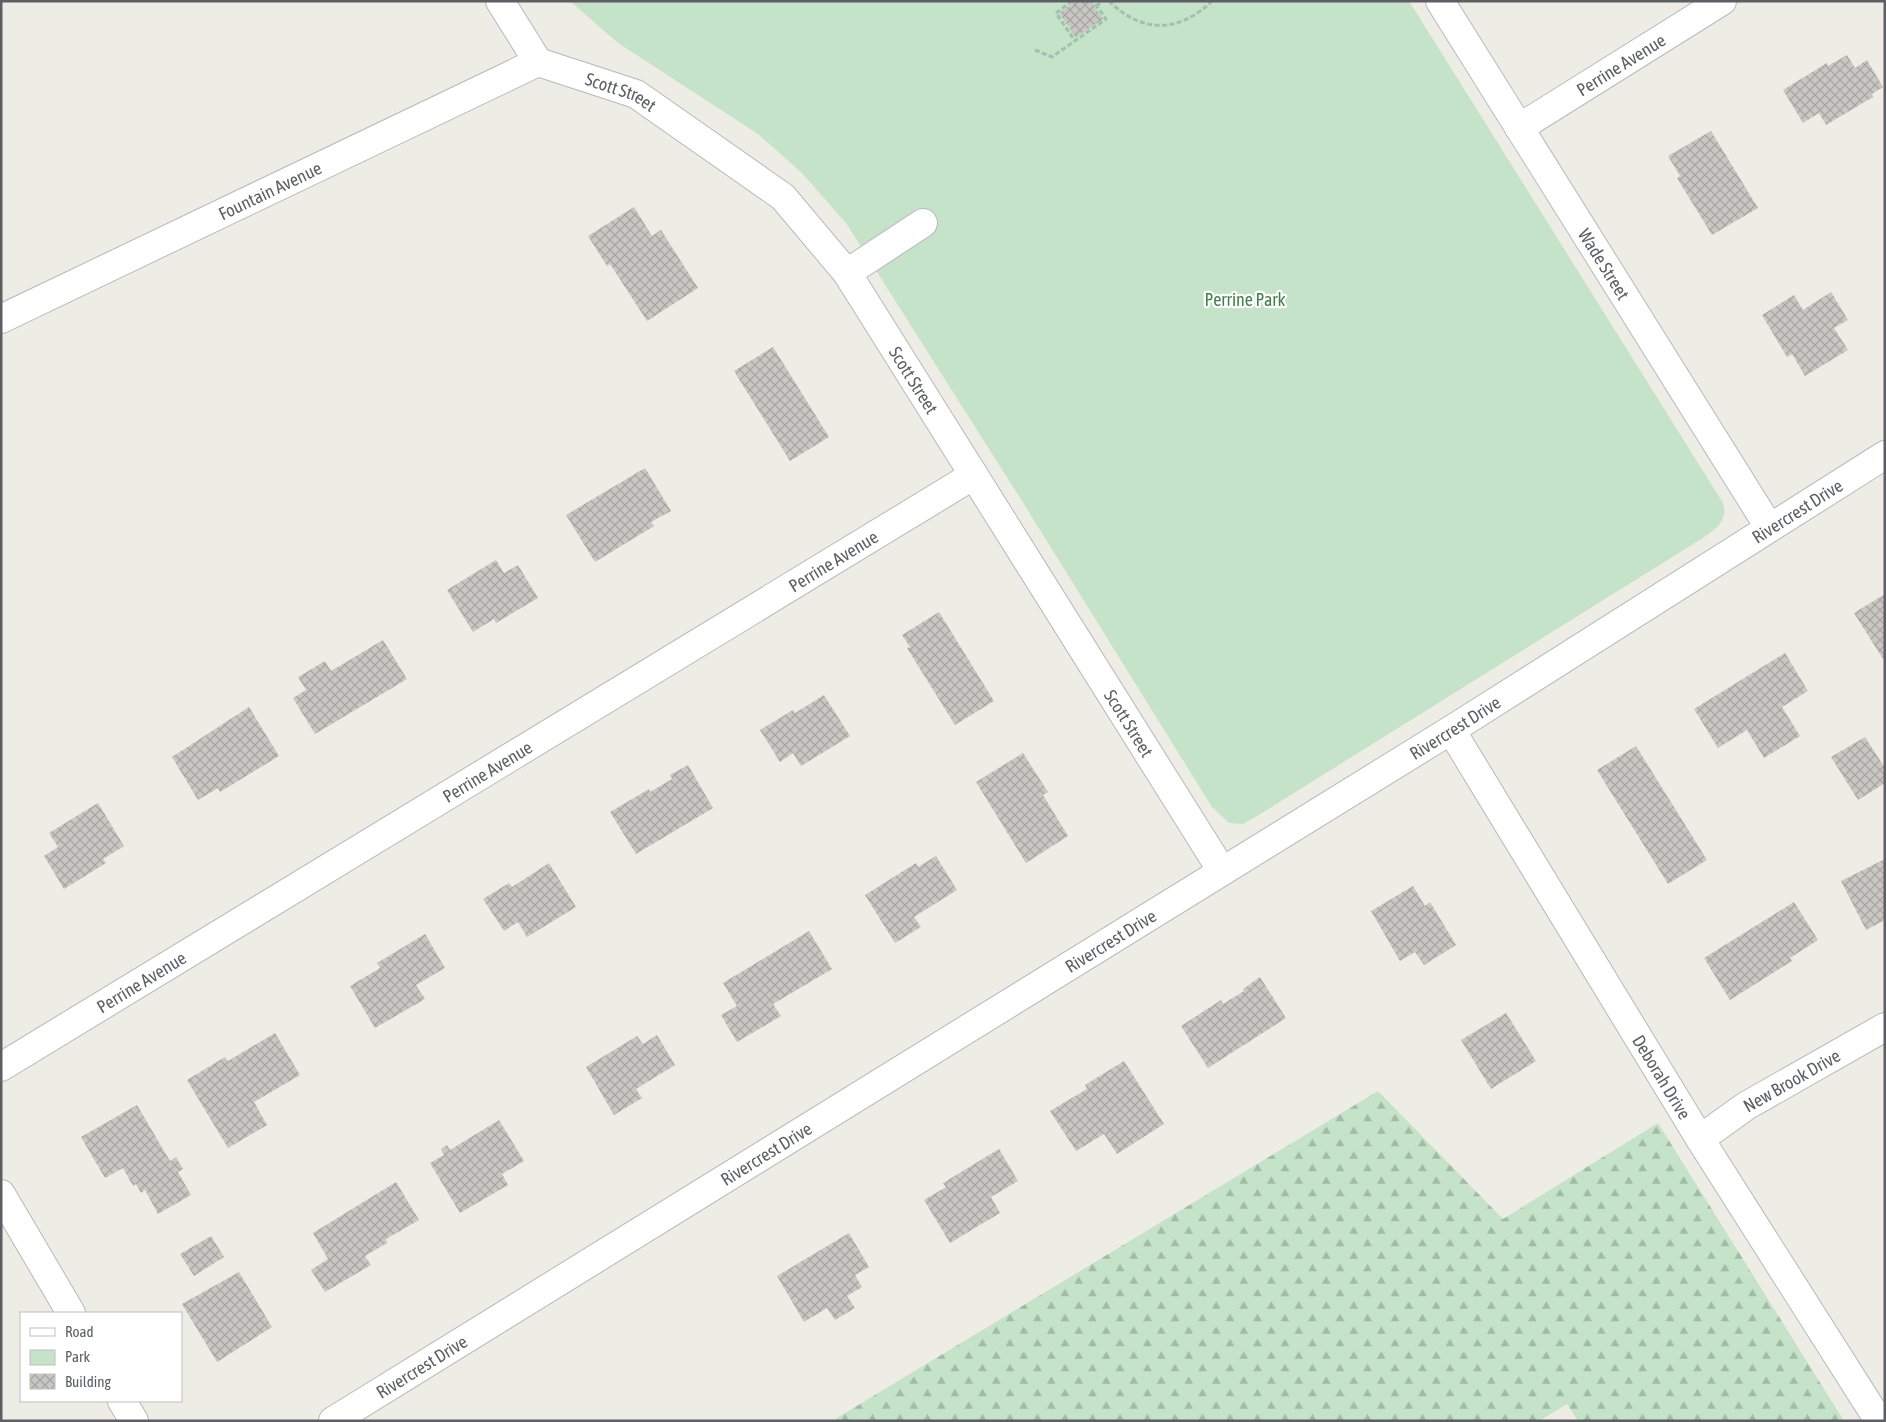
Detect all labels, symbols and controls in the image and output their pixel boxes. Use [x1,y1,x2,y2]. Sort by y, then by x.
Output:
street label: Perrine Avenue [1572,29,1669,100]
street label: Scott Street [583,68,661,116]
street label: Fountain Avenue [215,157,325,224]
street label: Wade Street [1574,225,1634,303]
park label: Perrine Park [1205,289,1286,310]
street label: Scott Street [885,343,943,417]
street label: Rivercrest Drive [1748,474,1846,547]
street label: Perrine Avenue [785,526,882,596]
street label: Scott Street [1100,686,1158,760]
street label: Rivercrest Drive [1406,691,1504,764]
street label: Perrine Avenue [439,736,536,806]
street label: Rivercrest Drive [1061,904,1160,976]
street label: Perrine Avenue [93,947,190,1017]
street label: Deborah Drive [1629,1031,1696,1123]
street label: New Brook Drive [1739,1044,1844,1116]
street label: Rivercrest Drive [717,1117,815,1189]
legend [20,1312,182,1402]
text: Road [65,1323,94,1340]
street label: Rivercrest Drive [372,1330,471,1402]
text: Park [65,1348,90,1365]
text: Building [65,1373,111,1390]

